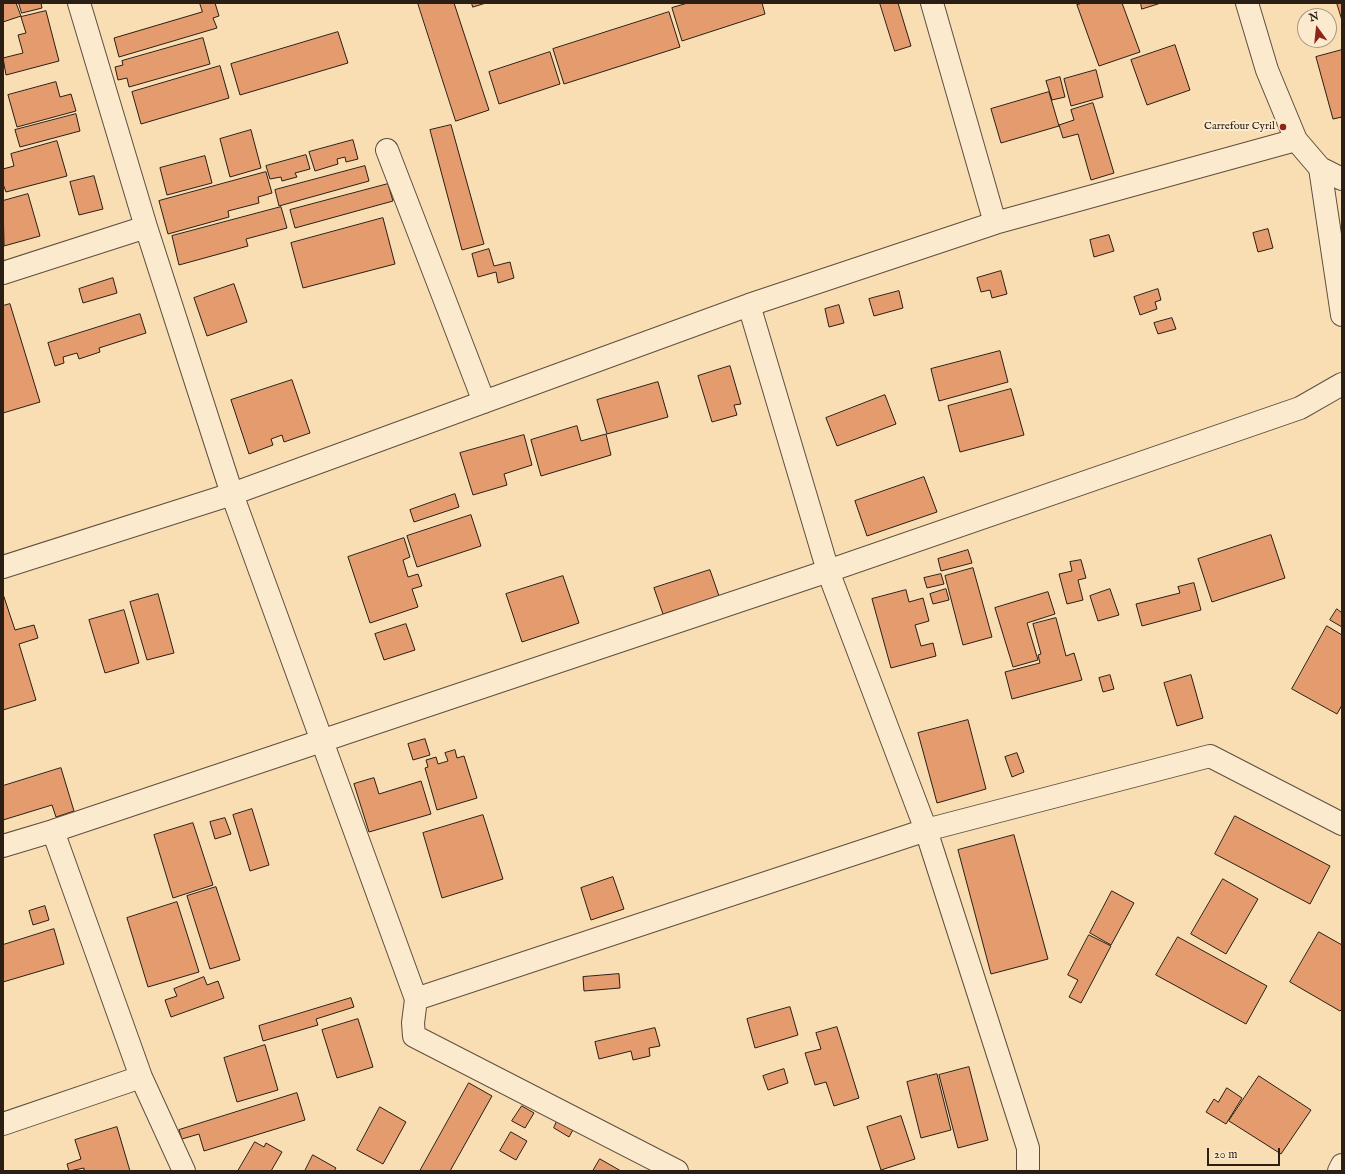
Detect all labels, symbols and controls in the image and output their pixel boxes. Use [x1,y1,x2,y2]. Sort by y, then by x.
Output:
north arrow [1297,8,1337,48]
text: N [1308,9,1321,25]
place label: Carrefour Cyril [1204,120,1275,134]
marker: Carrefour Cyril [1278,122,1288,132]
scale bar [1209,1140,1282,1166]
text: 20 m [1214,1147,1237,1162]

